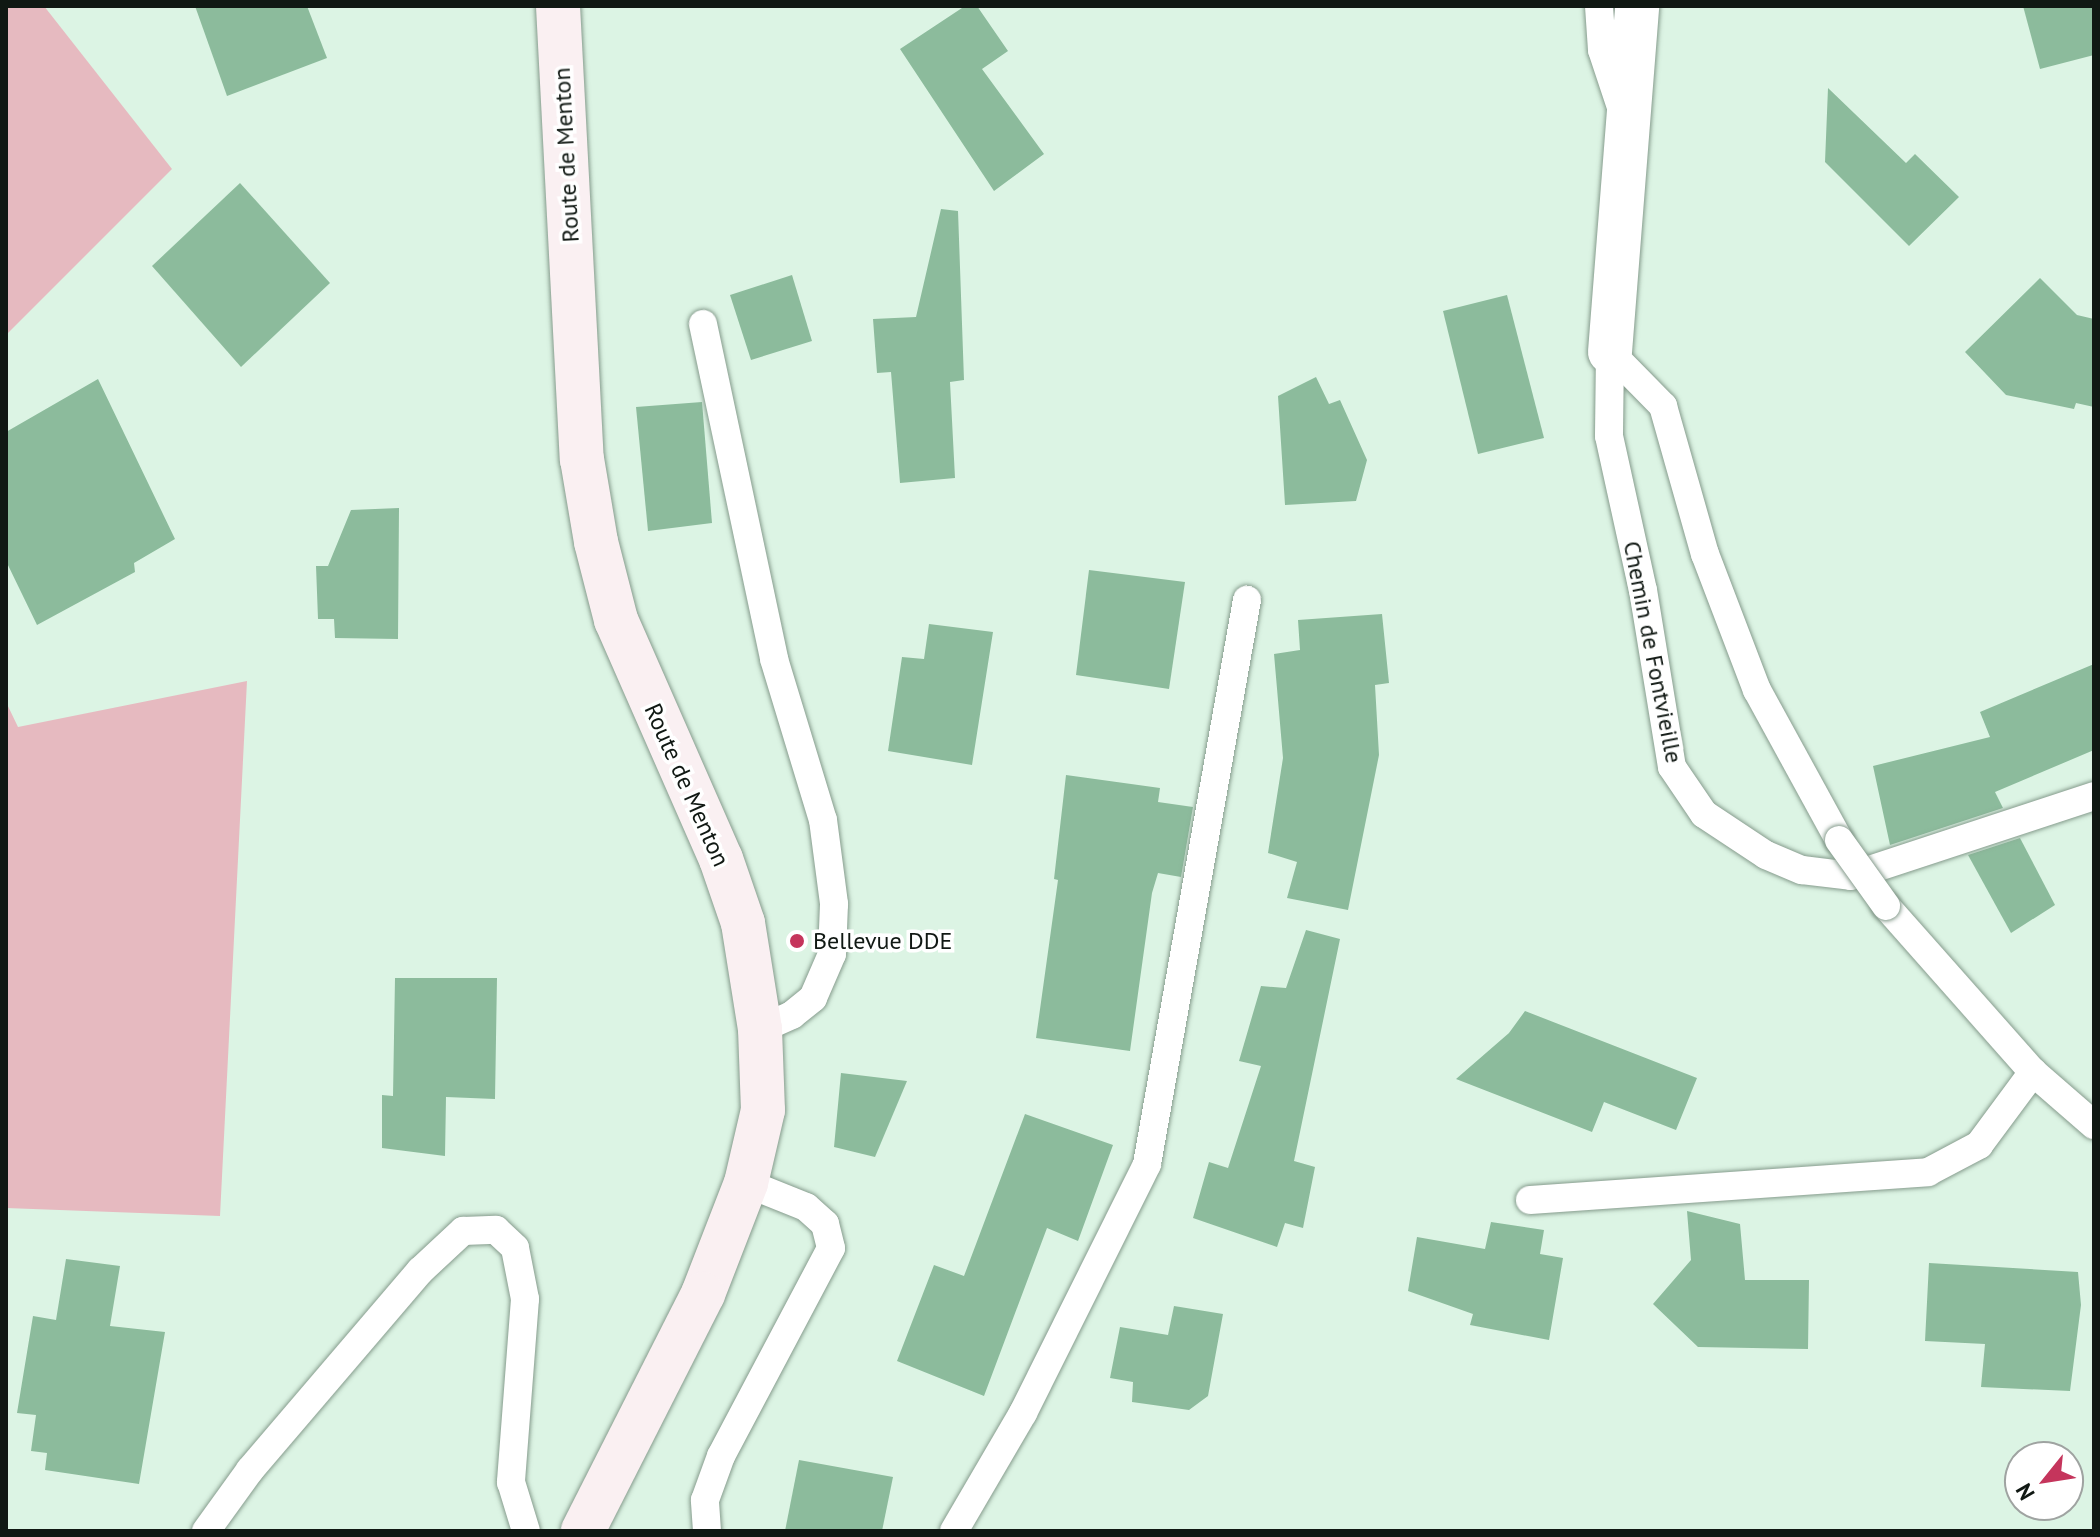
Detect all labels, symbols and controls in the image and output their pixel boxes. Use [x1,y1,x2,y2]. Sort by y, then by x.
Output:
street label: Route de Menton [547,67,585,243]
street label: Chemin de Fontvieille [1617,539,1689,765]
street label: Route de Menton [638,699,736,871]
place label: Bellevue DDE [813,927,952,955]
marker: Bellevue DDE [788,932,806,950]
north arrow [2004,1441,2084,1521]
text: N [2009,1479,2041,1505]

